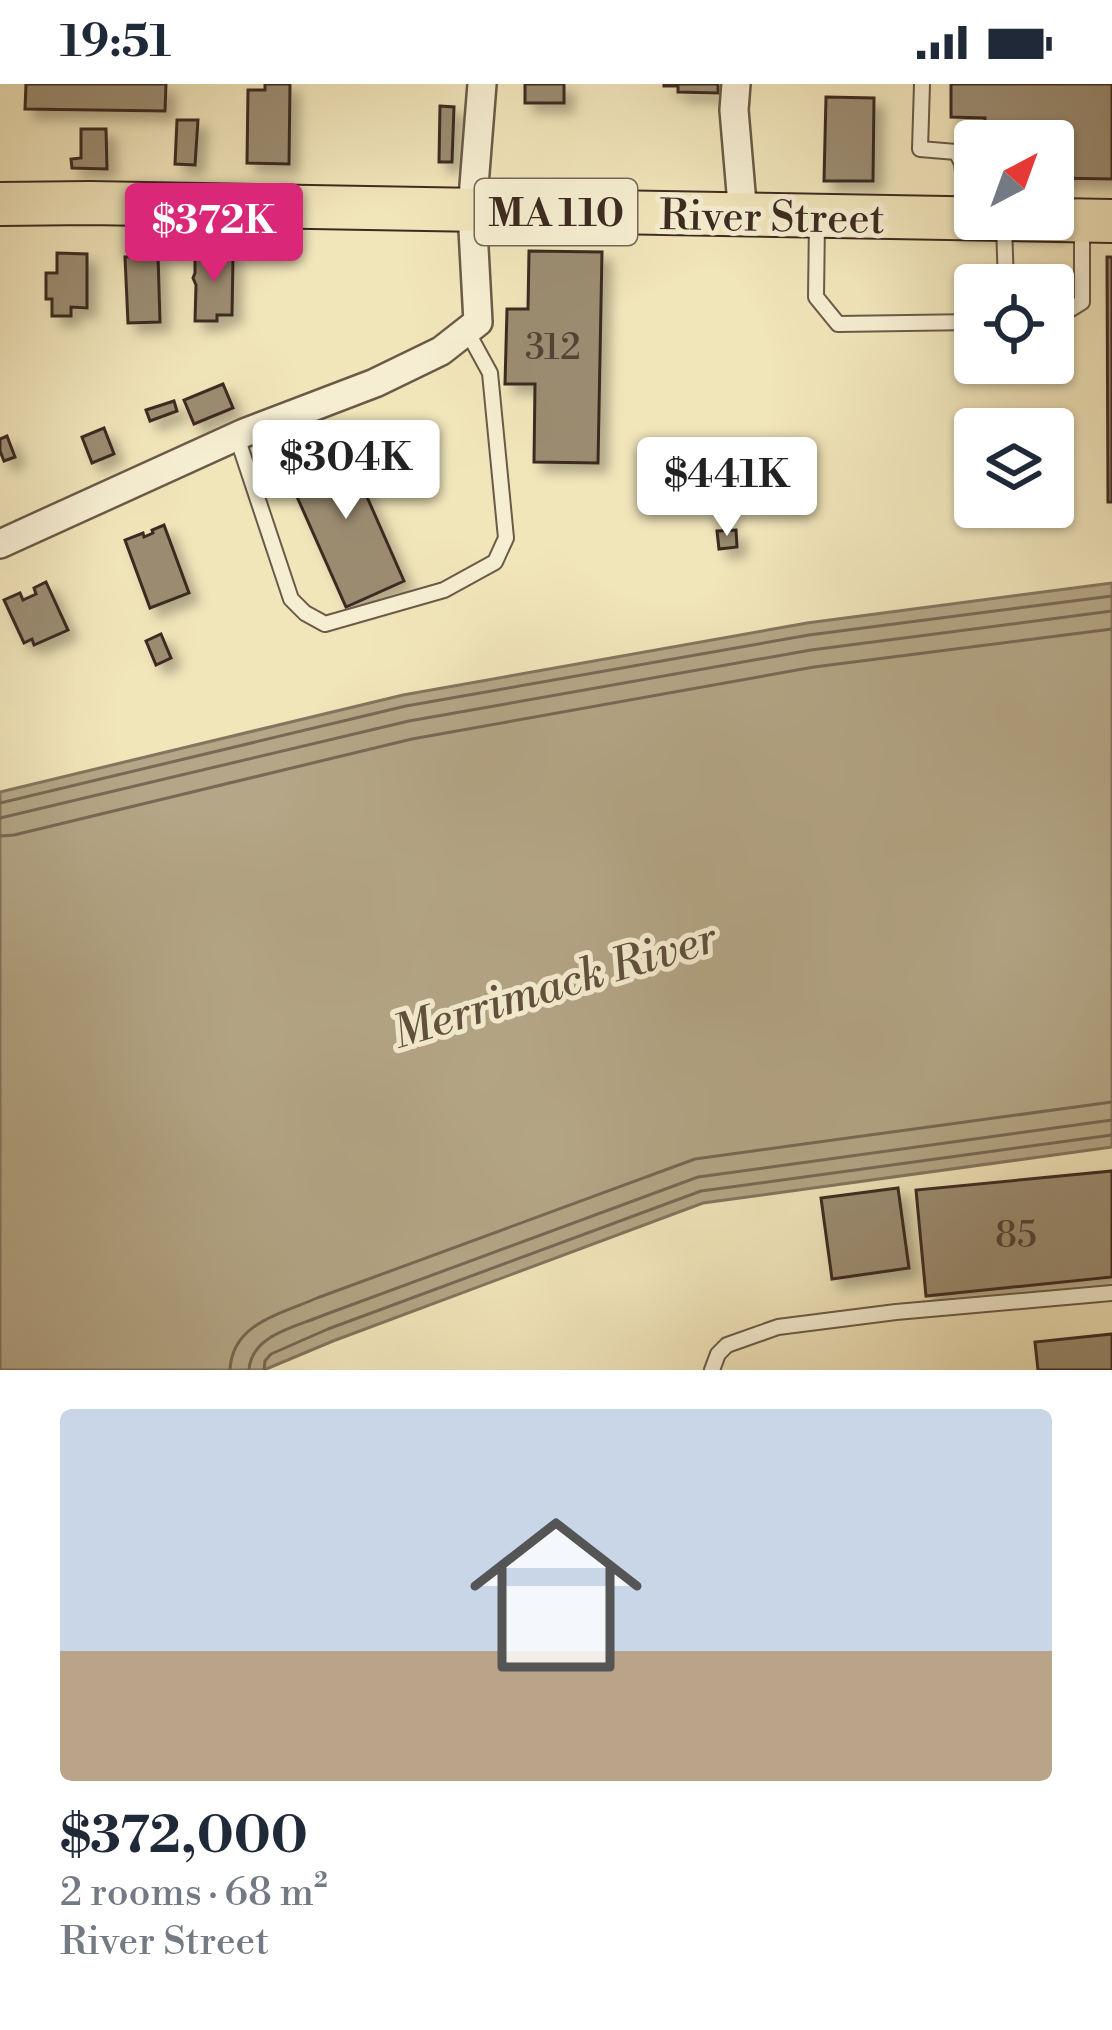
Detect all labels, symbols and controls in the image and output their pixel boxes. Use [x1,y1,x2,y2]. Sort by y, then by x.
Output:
text: 19:51 [60,14,171,71]
north arrow [954,120,1074,240]
map controls [954,120,1074,528]
road number: MA 110 [475,179,637,245]
pin: $372K [130,183,298,285]
street label: River Street [659,190,885,247]
text: $372K [152,197,276,246]
button: locate [954,264,1074,384]
house number: 312 [525,326,581,371]
button: layers [954,408,1074,528]
pin: $304K [262,420,430,522]
text: $304K [280,434,412,483]
pin: $441K [643,437,811,539]
text: $441K [664,451,790,500]
water label: Merrimack River [385,910,725,1063]
house number: 85 [995,1214,1037,1259]
icon: home [448,1487,664,1703]
text: $372,000 [60,1805,308,1869]
text: 2 rooms · 68 m² [60,1869,328,1918]
text: River Street [60,1918,269,1967]

